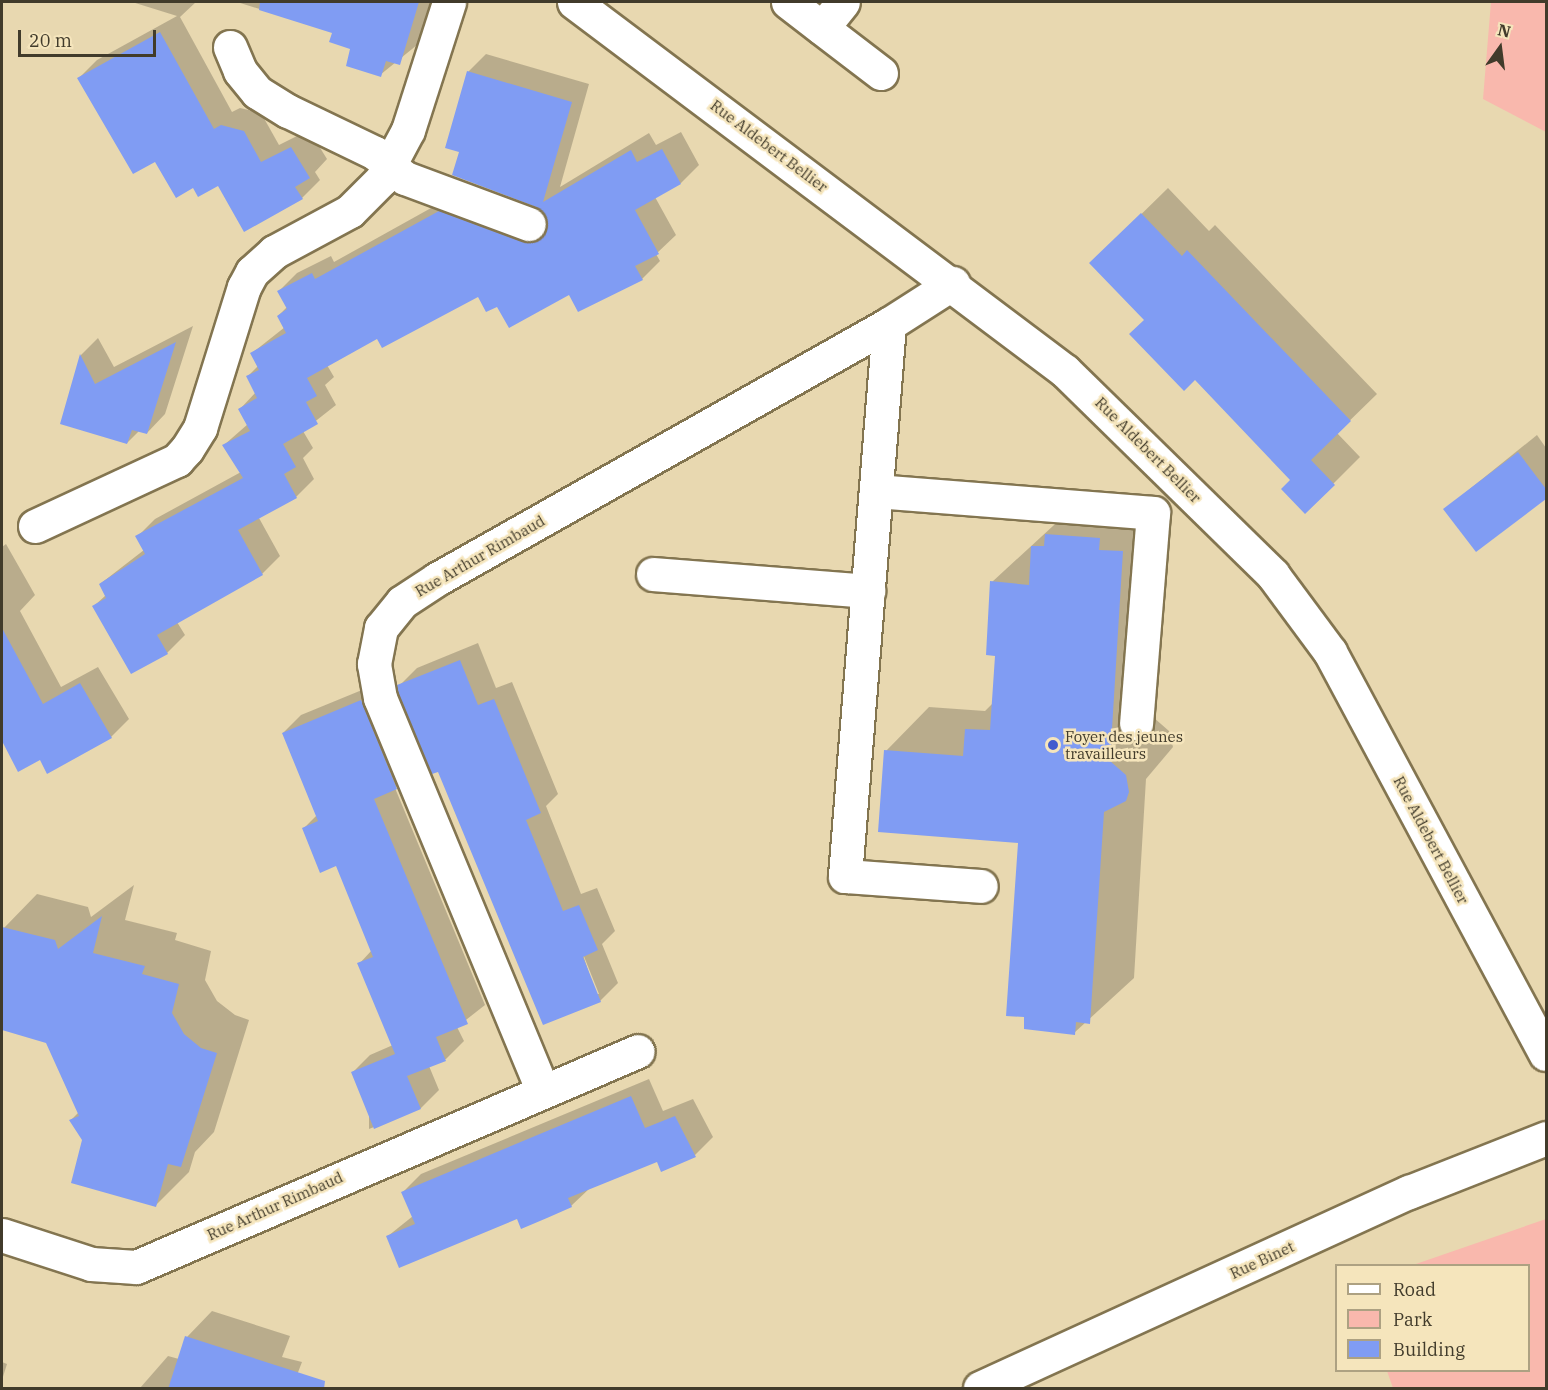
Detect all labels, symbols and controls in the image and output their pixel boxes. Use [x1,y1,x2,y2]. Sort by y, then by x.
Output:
scale bar [21,18,159,56]
north arrow [1470,18,1530,78]
text: N [1496,19,1513,42]
text: 20 m [29,29,72,52]
street label: Rue Aldebert Bellier [707,96,831,196]
street label: Rue Aldebert Bellier [1091,393,1205,507]
street label: Rue Arthur Rimbaud [412,512,548,600]
place label: Foyer des jeunes travailleurs [1065,727,1183,762]
marker: Foyer des jeunes travailleurs [1046,738,1060,752]
street label: Rue Aldebert Bellier [1390,773,1472,907]
street label: Rue Arthur Rimbaud [204,1168,346,1244]
street label: Rue Binet [1227,1237,1297,1283]
legend [1335,1264,1530,1372]
text: Road [1393,1278,1436,1301]
text: Park [1393,1308,1432,1331]
text: Building [1393,1338,1465,1361]

